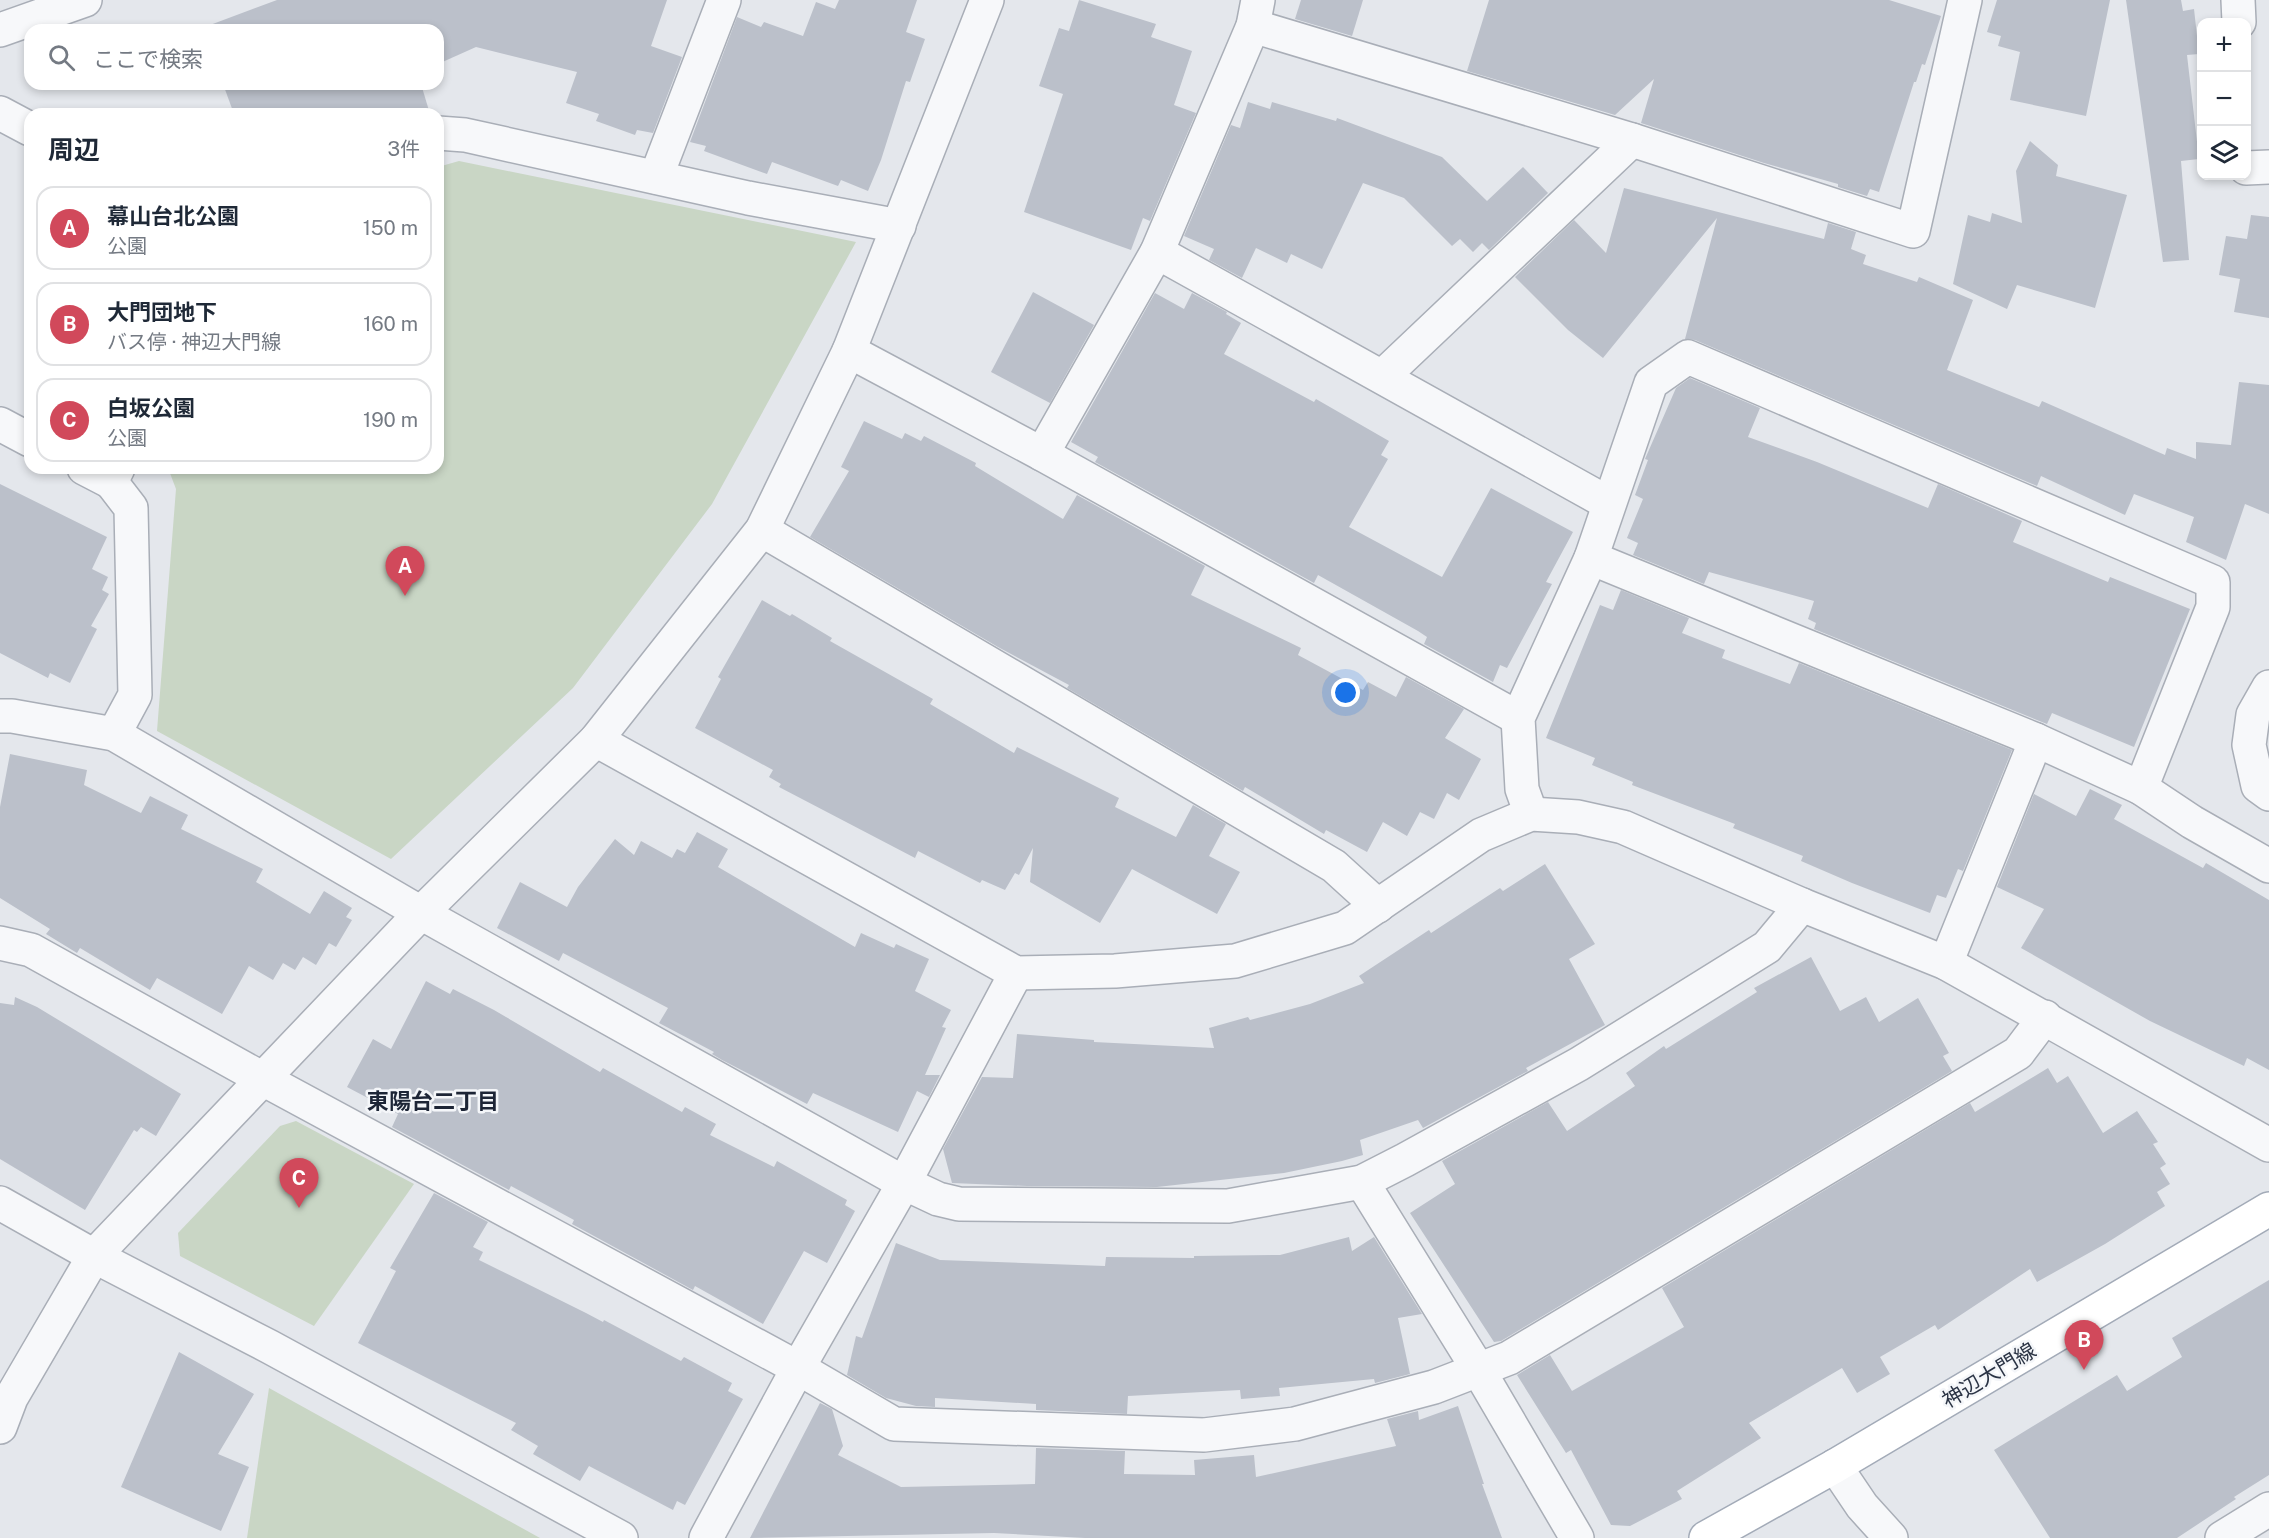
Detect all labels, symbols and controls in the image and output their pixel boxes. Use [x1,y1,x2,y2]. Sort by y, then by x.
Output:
map controls [2197,18,2251,180]
button: + [2197,18,2251,72]
search box [24,24,444,90]
icon: search [45,41,78,74]
text: ここで検索 [93,46,203,72]
button: − [2197,72,2251,126]
button: layers [2197,126,2251,180]
text: 周辺 [48,134,100,165]
text: 3件 [387,137,420,161]
text: 幕山台北公園 [107,203,239,229]
text: A [62,216,77,240]
text: 150 m [363,216,418,240]
text: 公園 [107,234,147,258]
text: 大門団地下 [107,299,217,325]
text: B [63,312,76,336]
text: 160 m [363,312,418,336]
text: バス停 · 神辺大門線 [107,330,281,354]
text: 白坂公園 [107,395,195,421]
text: C [62,408,77,432]
text: 190 m [363,408,418,432]
text: 公園 [107,426,147,450]
pin: A [386,546,424,596]
your location [1331,678,1360,707]
district label: 東陽台二丁目 [367,1088,499,1114]
pin: C [280,1158,318,1208]
pin: B [2064,1320,2104,1370]
street label: 神辺大門線 [1938,1337,2040,1413]

